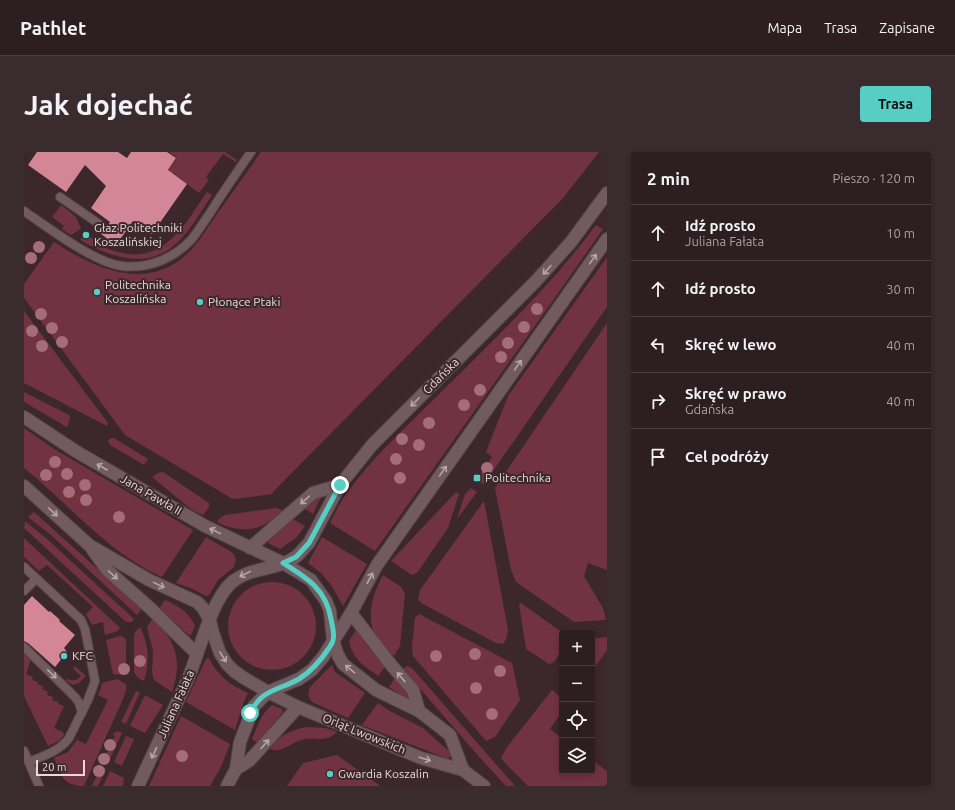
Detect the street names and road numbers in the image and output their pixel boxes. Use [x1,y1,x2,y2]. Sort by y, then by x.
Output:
street label: Gdańska [420,355,461,396]
street label: Jana Pawła II [118,472,184,517]
street label: Juliana Fałata [155,668,196,740]
street label: Orląt Lwowskich [321,711,408,756]

